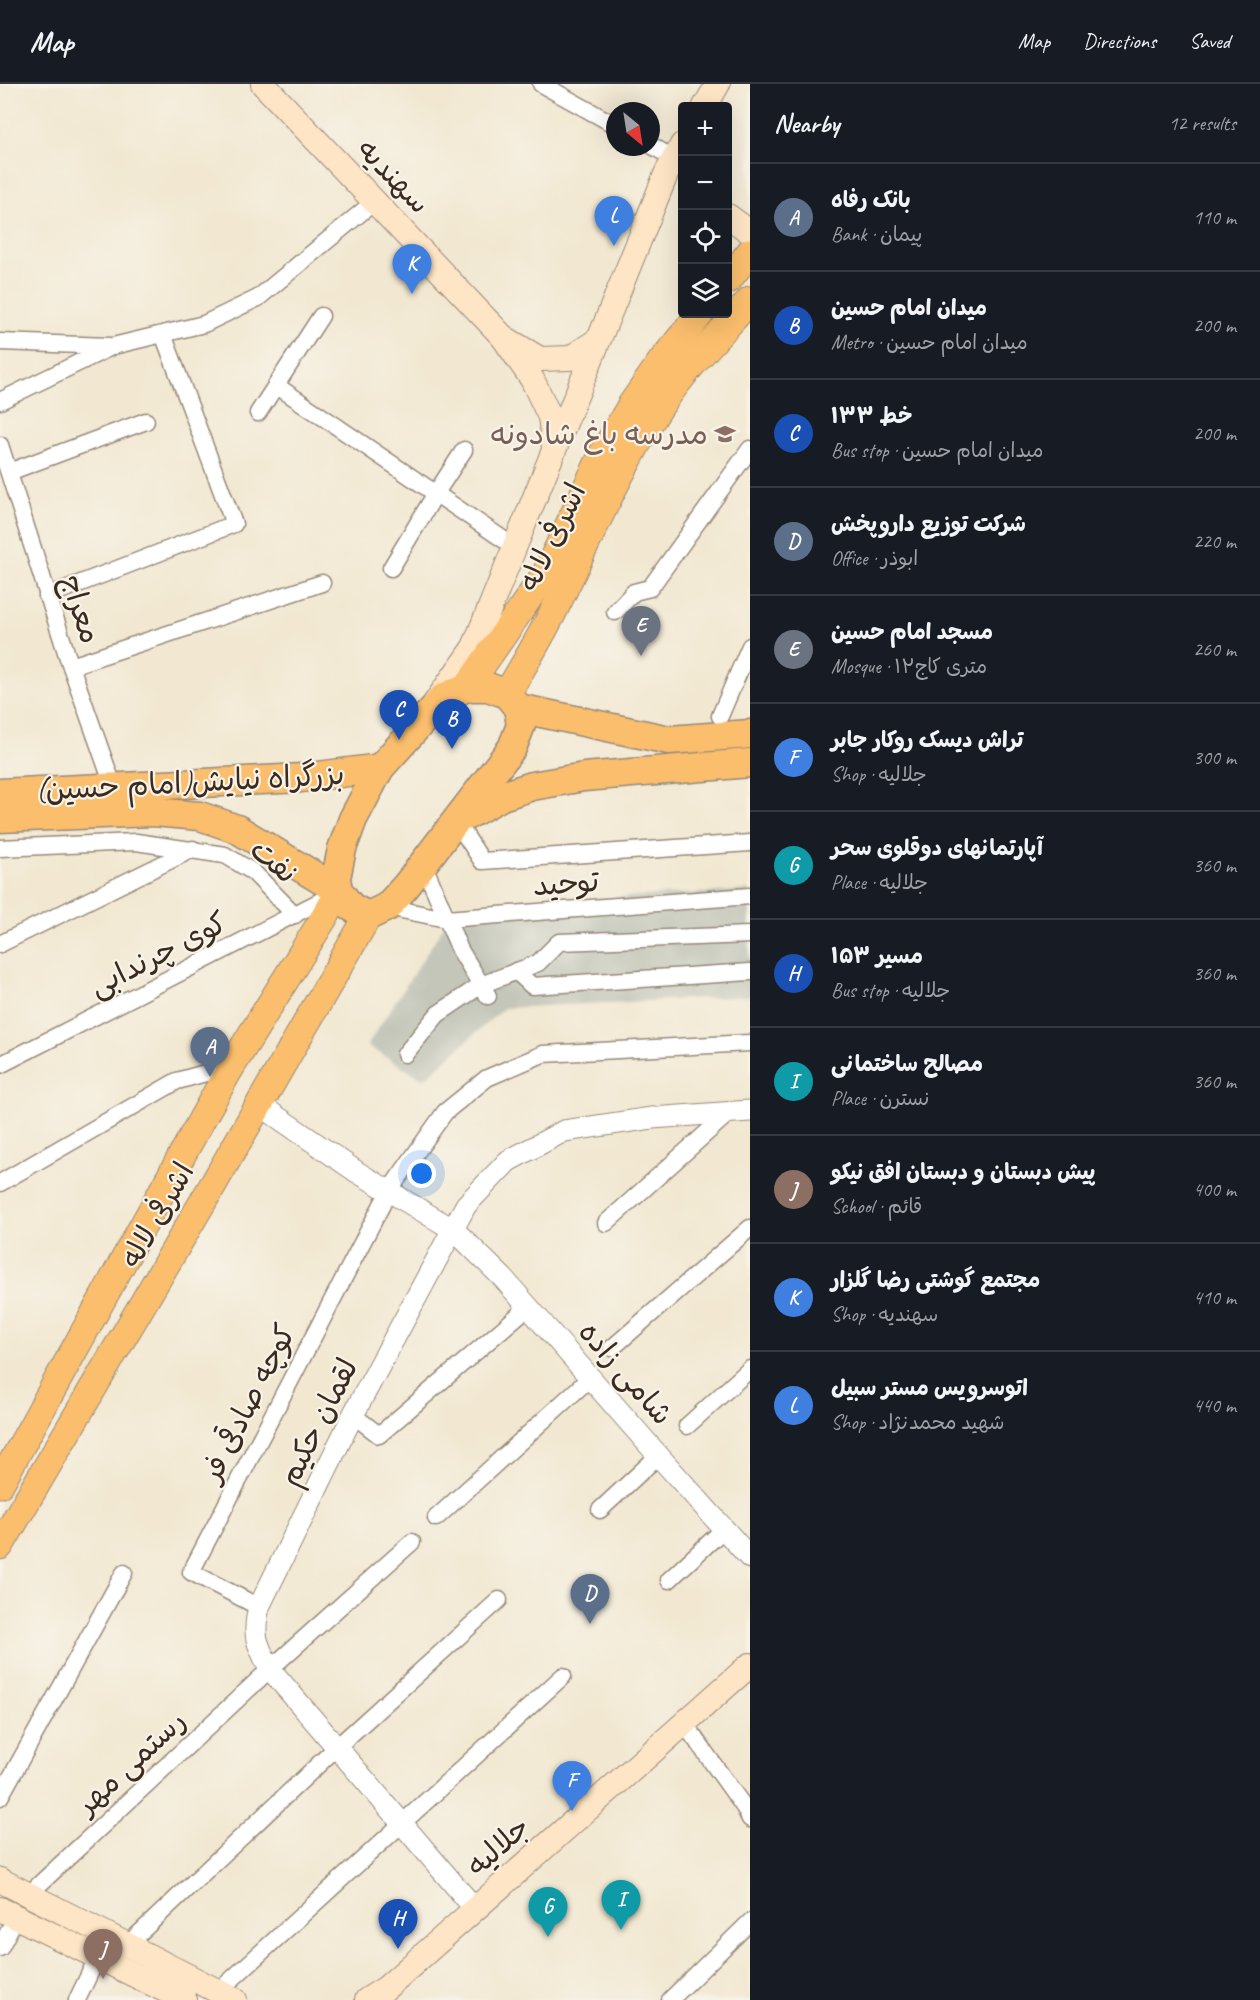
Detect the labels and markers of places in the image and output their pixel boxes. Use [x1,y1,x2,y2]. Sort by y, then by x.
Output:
pin: L [594,196,634,246]
pin: K [392,244,432,294]
place label: مدرسه باغ شادونه [490,415,708,455]
school or university icon: مدرسه باغ شادونه [713,422,737,446]
pin: E [622,606,660,656]
pin: C [380,690,418,740]
pin: B [432,700,472,749]
pin: A [190,1028,230,1077]
pin: D [570,1574,610,1624]
pin: F [552,1762,592,1811]
pin: I [602,1880,640,1930]
pin: G [528,1888,568,1937]
pin: H [378,1900,418,1949]
pin: J [84,1930,122,1979]

